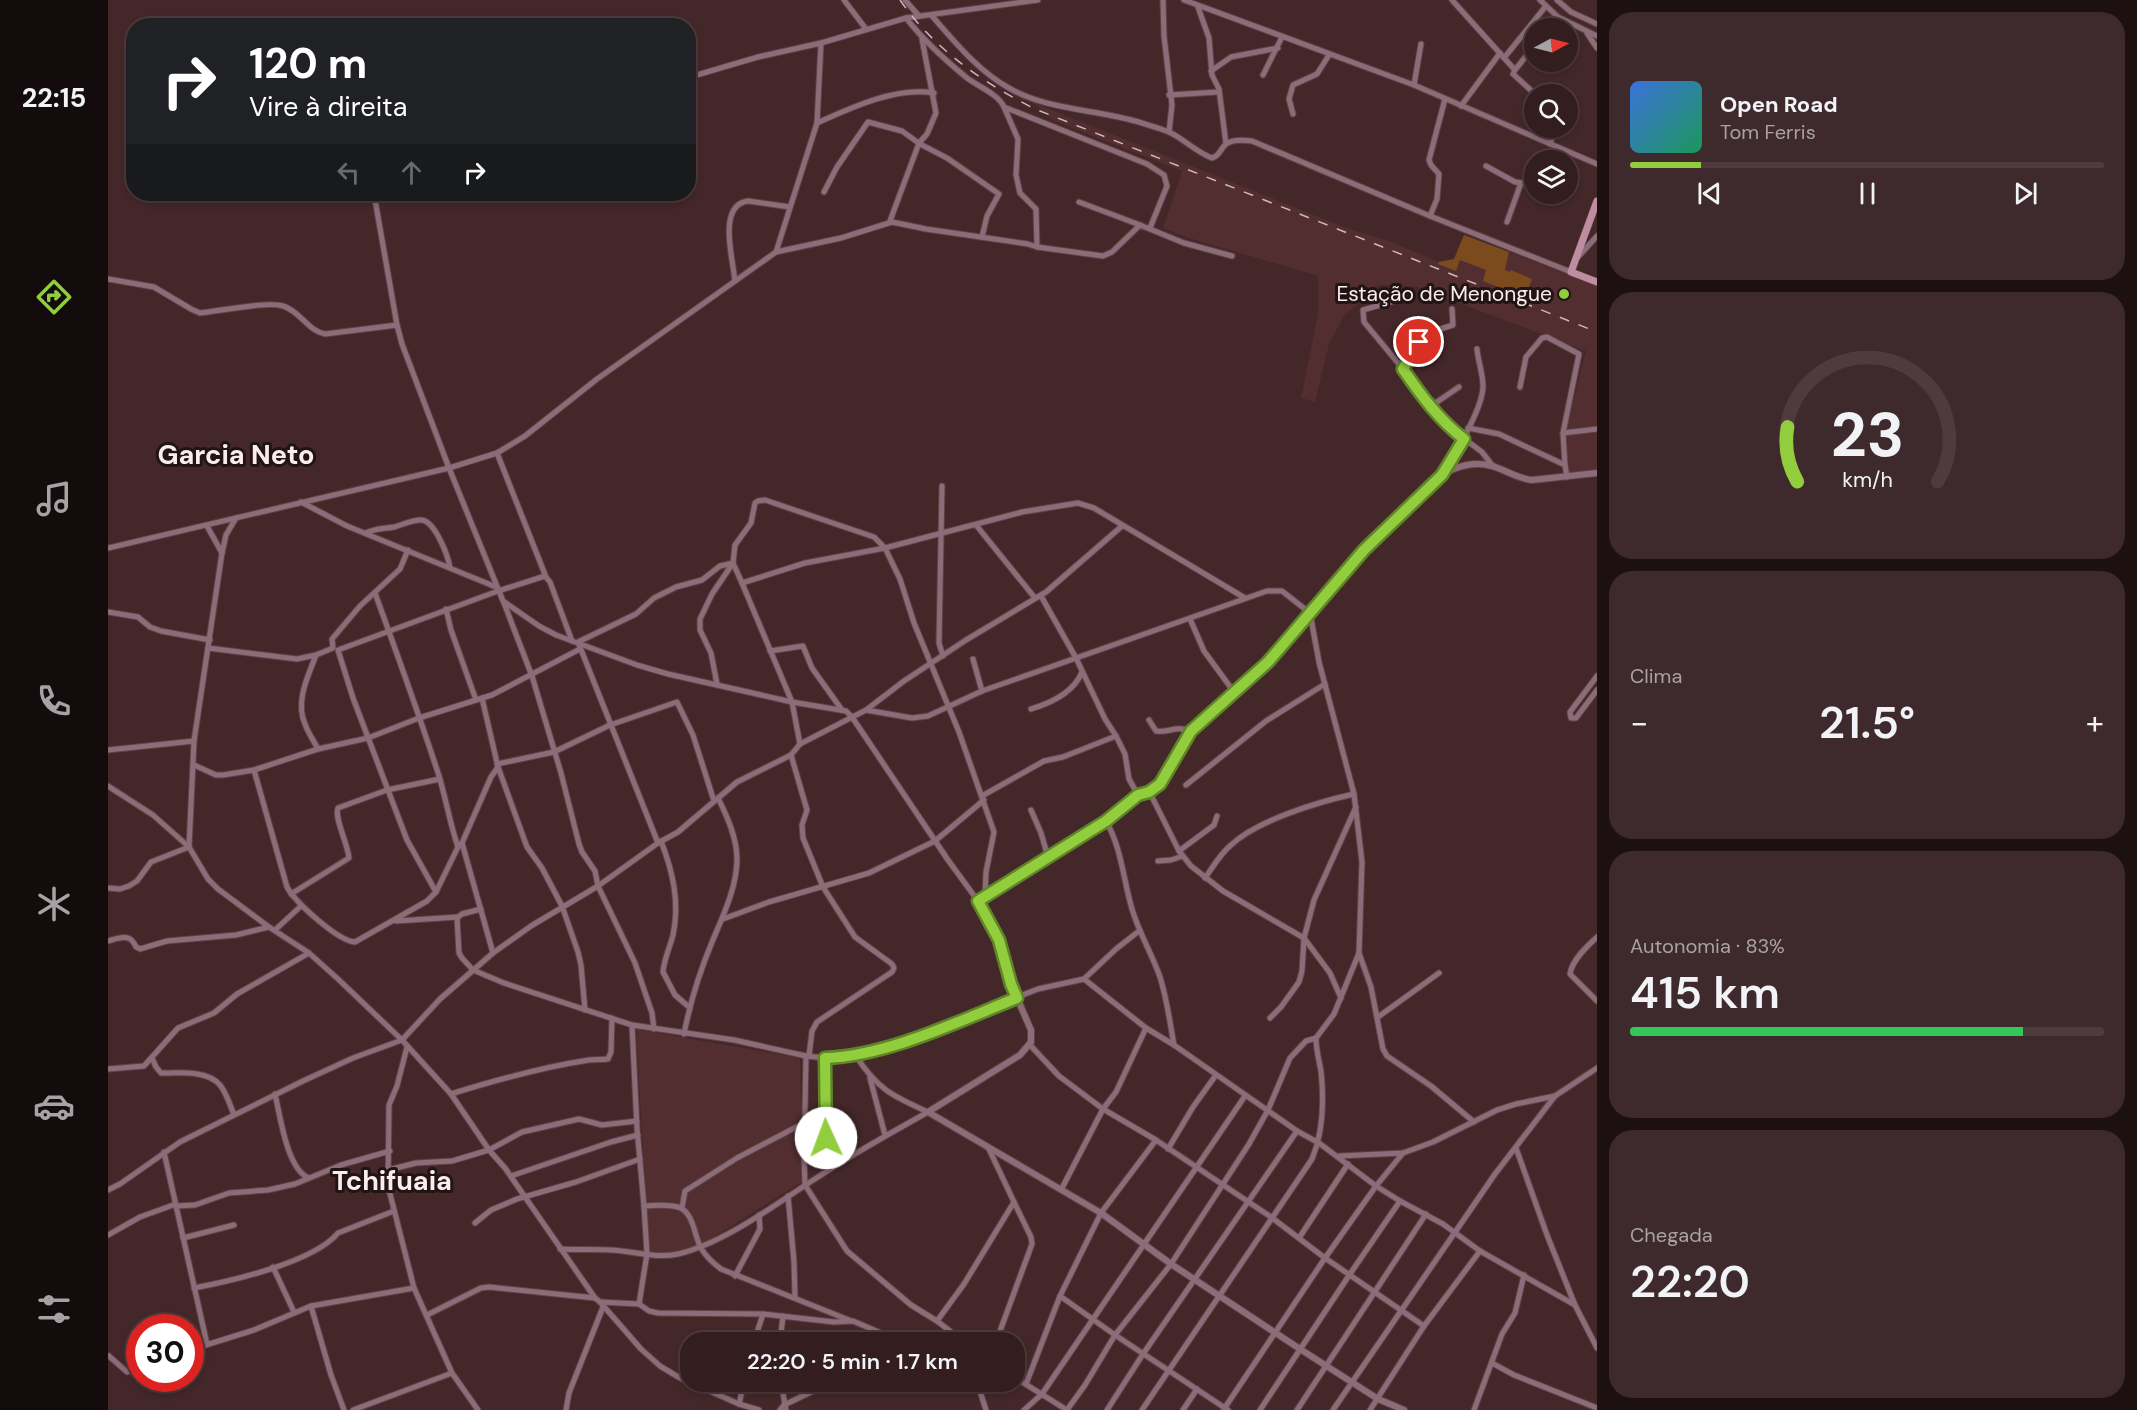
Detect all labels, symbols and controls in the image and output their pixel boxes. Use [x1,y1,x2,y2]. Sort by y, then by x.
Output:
north arrow [1524,18,1578,72]
map controls [1524,18,1578,204]
text: 120 m [249,36,367,91]
icon: right [150,42,228,120]
text: 22:15 [22,80,86,115]
button: search [1524,84,1578,138]
text: Vire à direita [249,89,407,124]
text: Open Road [1720,90,1838,119]
text: Tom Ferris [1720,119,1816,145]
button: layers [1524,150,1578,204]
icon: left [332,156,365,189]
icon: ahead [395,156,428,189]
icon: right [458,156,491,189]
icon: previous [1693,177,1726,210]
icon: pause [1851,177,1884,210]
icon: next [2009,177,2042,210]
icon: directions [33,276,75,318]
place label: Estação de Menongue [1336,280,1552,308]
marker: Estação de Menongue [1557,287,1571,301]
pin [1393,316,1444,367]
icon: arrive [1402,325,1435,358]
text: 23 [1830,395,1904,476]
district label: Garcia Neto [157,437,315,472]
text: km/h [1842,467,1892,495]
icon: music [33,478,75,520]
text: Clima [1630,663,1682,689]
icon: phone [33,680,75,722]
text: 21.5° [1819,693,1915,752]
text: − [1630,701,1648,744]
text: + [2086,701,2104,744]
icon: climate [33,883,75,925]
text: Autonomia · 83% [1630,933,1785,959]
text: 415 km [1630,963,1780,1022]
icon: car [33,1085,75,1127]
position arrow [794,1106,858,1170]
district label: Tchifuaia [332,1163,452,1198]
text: Chegada [1630,1222,1713,1248]
text: 22:20 [1630,1252,1750,1311]
icon: filters [33,1288,75,1330]
speed limit sign: 30 [126,1314,204,1392]
text: 22:20 · 5 min · 1.7 km [747,1347,958,1376]

